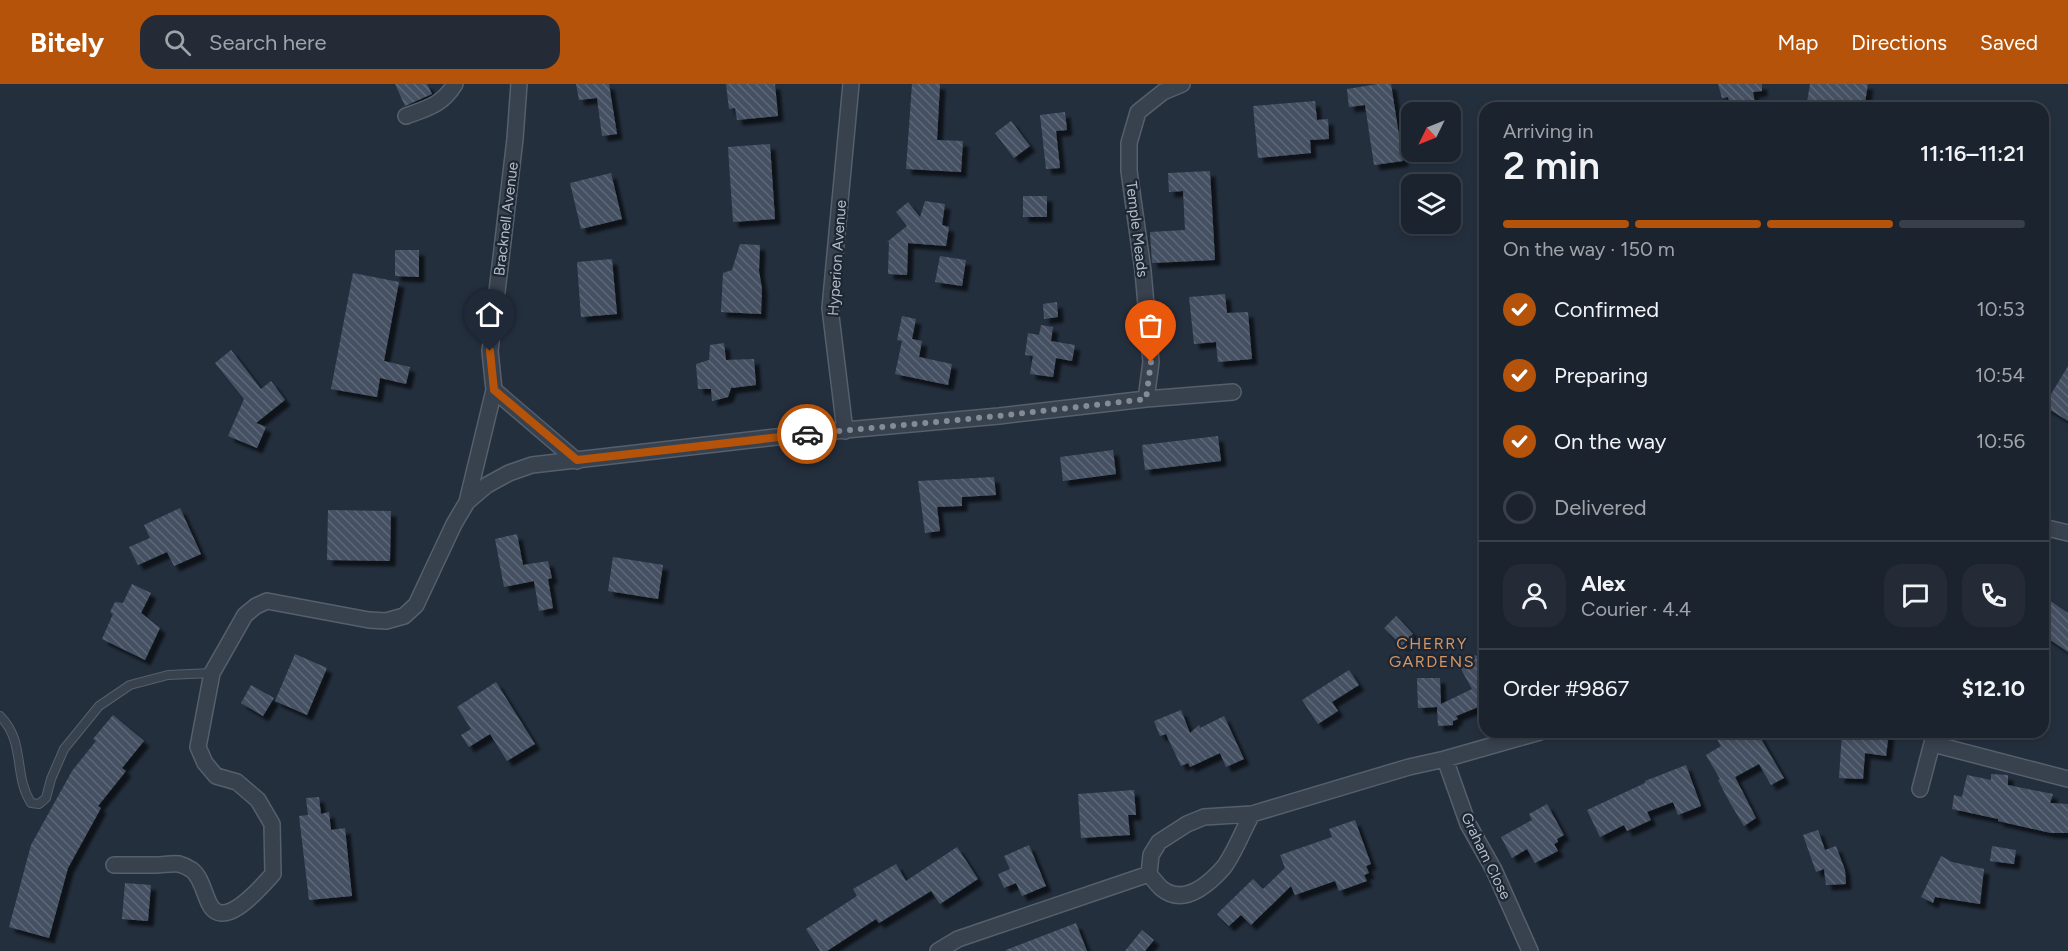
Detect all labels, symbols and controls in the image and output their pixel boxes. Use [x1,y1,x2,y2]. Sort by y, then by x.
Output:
search box [140,15,560,69]
text: Bitely [30,25,104,59]
icon: search [161,26,194,59]
text: Search here [209,29,327,56]
text: Map [1777,30,1818,55]
text: Directions [1851,30,1947,55]
text: Saved [1980,30,2038,55]
north arrow [1401,102,1461,162]
map controls [1401,102,1461,234]
text: Arriving in [1503,119,1593,143]
text: 11:16–11:21 [1920,140,2025,167]
text: 2 min [1503,142,1600,189]
street label: Bracknell Avenue [490,161,522,277]
button: layers [1401,174,1461,234]
street label: Temple Meads [1122,180,1152,278]
street label: Hyperion Avenue [824,199,850,317]
text: On the way · 150 m [1503,237,1675,261]
pin [464,289,515,351]
icon: check [1503,293,1536,326]
text: Confirmed [1554,296,1659,323]
text: 10:53 [1976,297,2025,321]
icon: home [473,298,506,331]
pin [1125,300,1176,362]
icon: bag [1134,309,1167,342]
icon: check [1503,359,1536,392]
text: Preparing [1554,362,1648,389]
text: 10:54 [1975,363,2025,387]
courier [777,404,837,464]
icon: car [791,418,824,451]
icon: check [1503,425,1536,458]
text: On the way [1554,428,1666,455]
text: 10:56 [1976,429,2025,453]
text: Delivered [1554,494,1647,521]
button: person [1503,564,1566,627]
button: chat [1884,564,1947,627]
button: phone [1962,564,2025,627]
text: Alex [1581,570,1626,597]
text: Courier · 4.4 [1581,597,1691,621]
district label: CHERRY GARDENS [1389,634,1475,671]
text: Order #9867 [1503,675,1629,702]
text: $12.10 [1962,675,2025,702]
street label: Graham Close [1457,810,1515,902]

